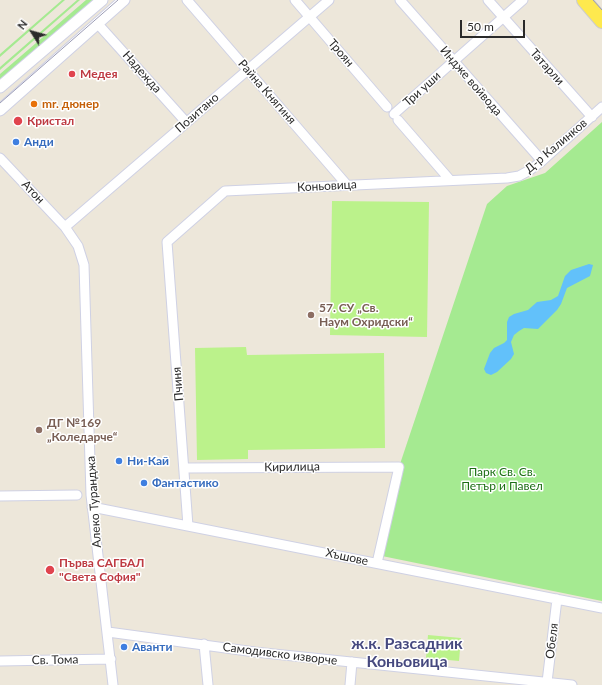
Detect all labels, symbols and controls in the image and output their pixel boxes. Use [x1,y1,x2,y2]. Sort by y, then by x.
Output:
north arrow [12,12,52,52]
scale bar [462,12,527,38]
text: N [14,17,30,32]
text: 50 m [467,19,494,34]
street label: Троян [325,36,357,70]
street label: Индже войвода [437,43,505,119]
street label: Татарли [527,46,567,88]
street label: Надежда [119,48,165,96]
street label: Райна Княгиня [235,57,299,127]
place label: Медея [80,67,118,81]
street label: Три уши [400,68,444,110]
marker: Медея [67,69,77,79]
street label: Позитано [172,90,222,136]
place label: mr. дюнер [42,97,99,111]
marker: mr. дюнер [29,99,39,109]
place label: Кристал [27,114,74,128]
marker: Кристал [12,115,24,127]
street label: Д-р Калинков [522,116,590,176]
place label: Анди [24,135,54,149]
marker: Анди [11,137,21,147]
street label: Атон [19,177,47,207]
street label: Коньовица [297,177,357,195]
place label: 57. СУ „Св. Наум Охридски“ [319,301,413,329]
marker: 57. СУ „Св. Наум Охридски“ [306,310,316,320]
street label: Пчиня [169,366,187,402]
place label: ДГ №169 „Коледарче“ [47,416,117,444]
marker: ДГ №169 „Коледарче“ [34,425,44,435]
place label: Ни-Кай [127,454,169,468]
street label: Алеко Туранджа [84,456,104,548]
marker: Ни-Кай [114,456,124,466]
street label: Кирилица [264,459,320,475]
park label: Парк Св. Св. Петър и Павел [461,465,543,493]
place label: Фантастико [152,476,219,490]
marker: Фантастико [139,478,149,488]
street label: Хъшове [324,545,370,569]
place label: Първа САГБАЛ "Света София" [59,556,144,584]
marker: Първа САГБАЛ "Света София" [44,564,56,576]
street label: Обеля [543,622,561,660]
district label: ж.к. Разсадник Коньовица [351,634,463,672]
place label: Аванти [132,640,172,654]
street label: Самодивско изворче [222,640,338,668]
marker: Аванти [119,642,129,652]
street label: Св. Тома [32,652,78,668]

